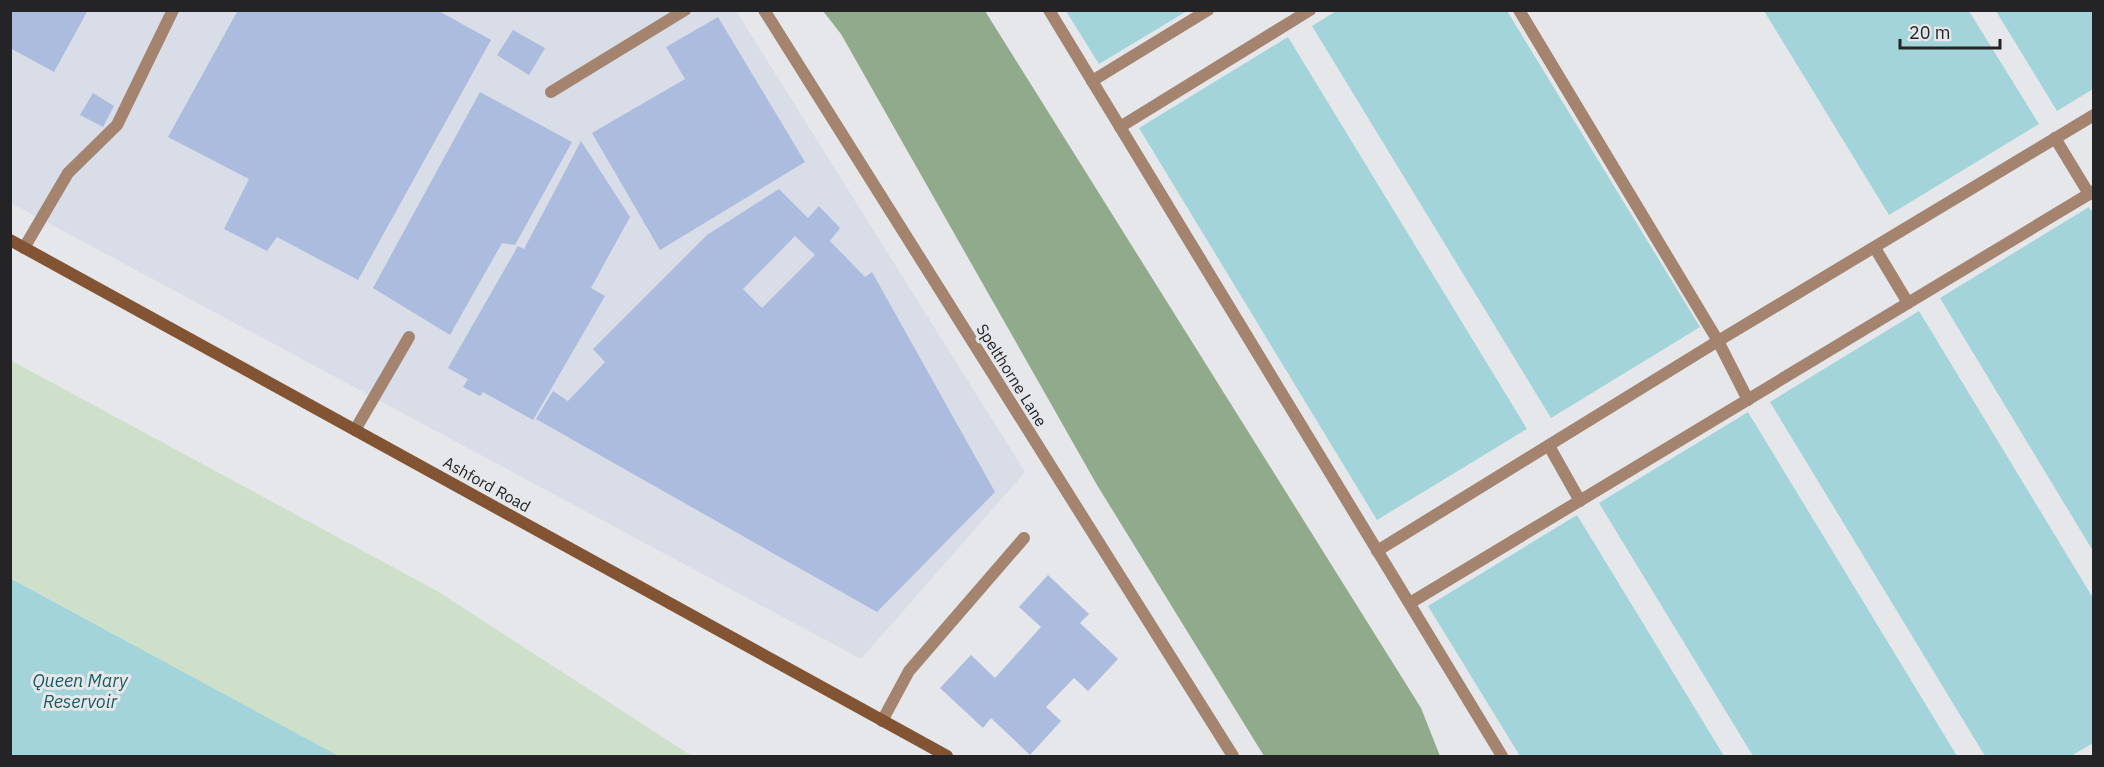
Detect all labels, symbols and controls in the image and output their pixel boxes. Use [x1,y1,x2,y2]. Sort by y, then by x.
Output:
scale bar [1900,12,2000,50]
text: 20 m [1909,21,1951,44]
street label: Spelthorne Lane [972,320,1052,430]
street label: Ashford Road [440,452,534,516]
water label: Queen Mary Reservoir [32,669,129,713]

